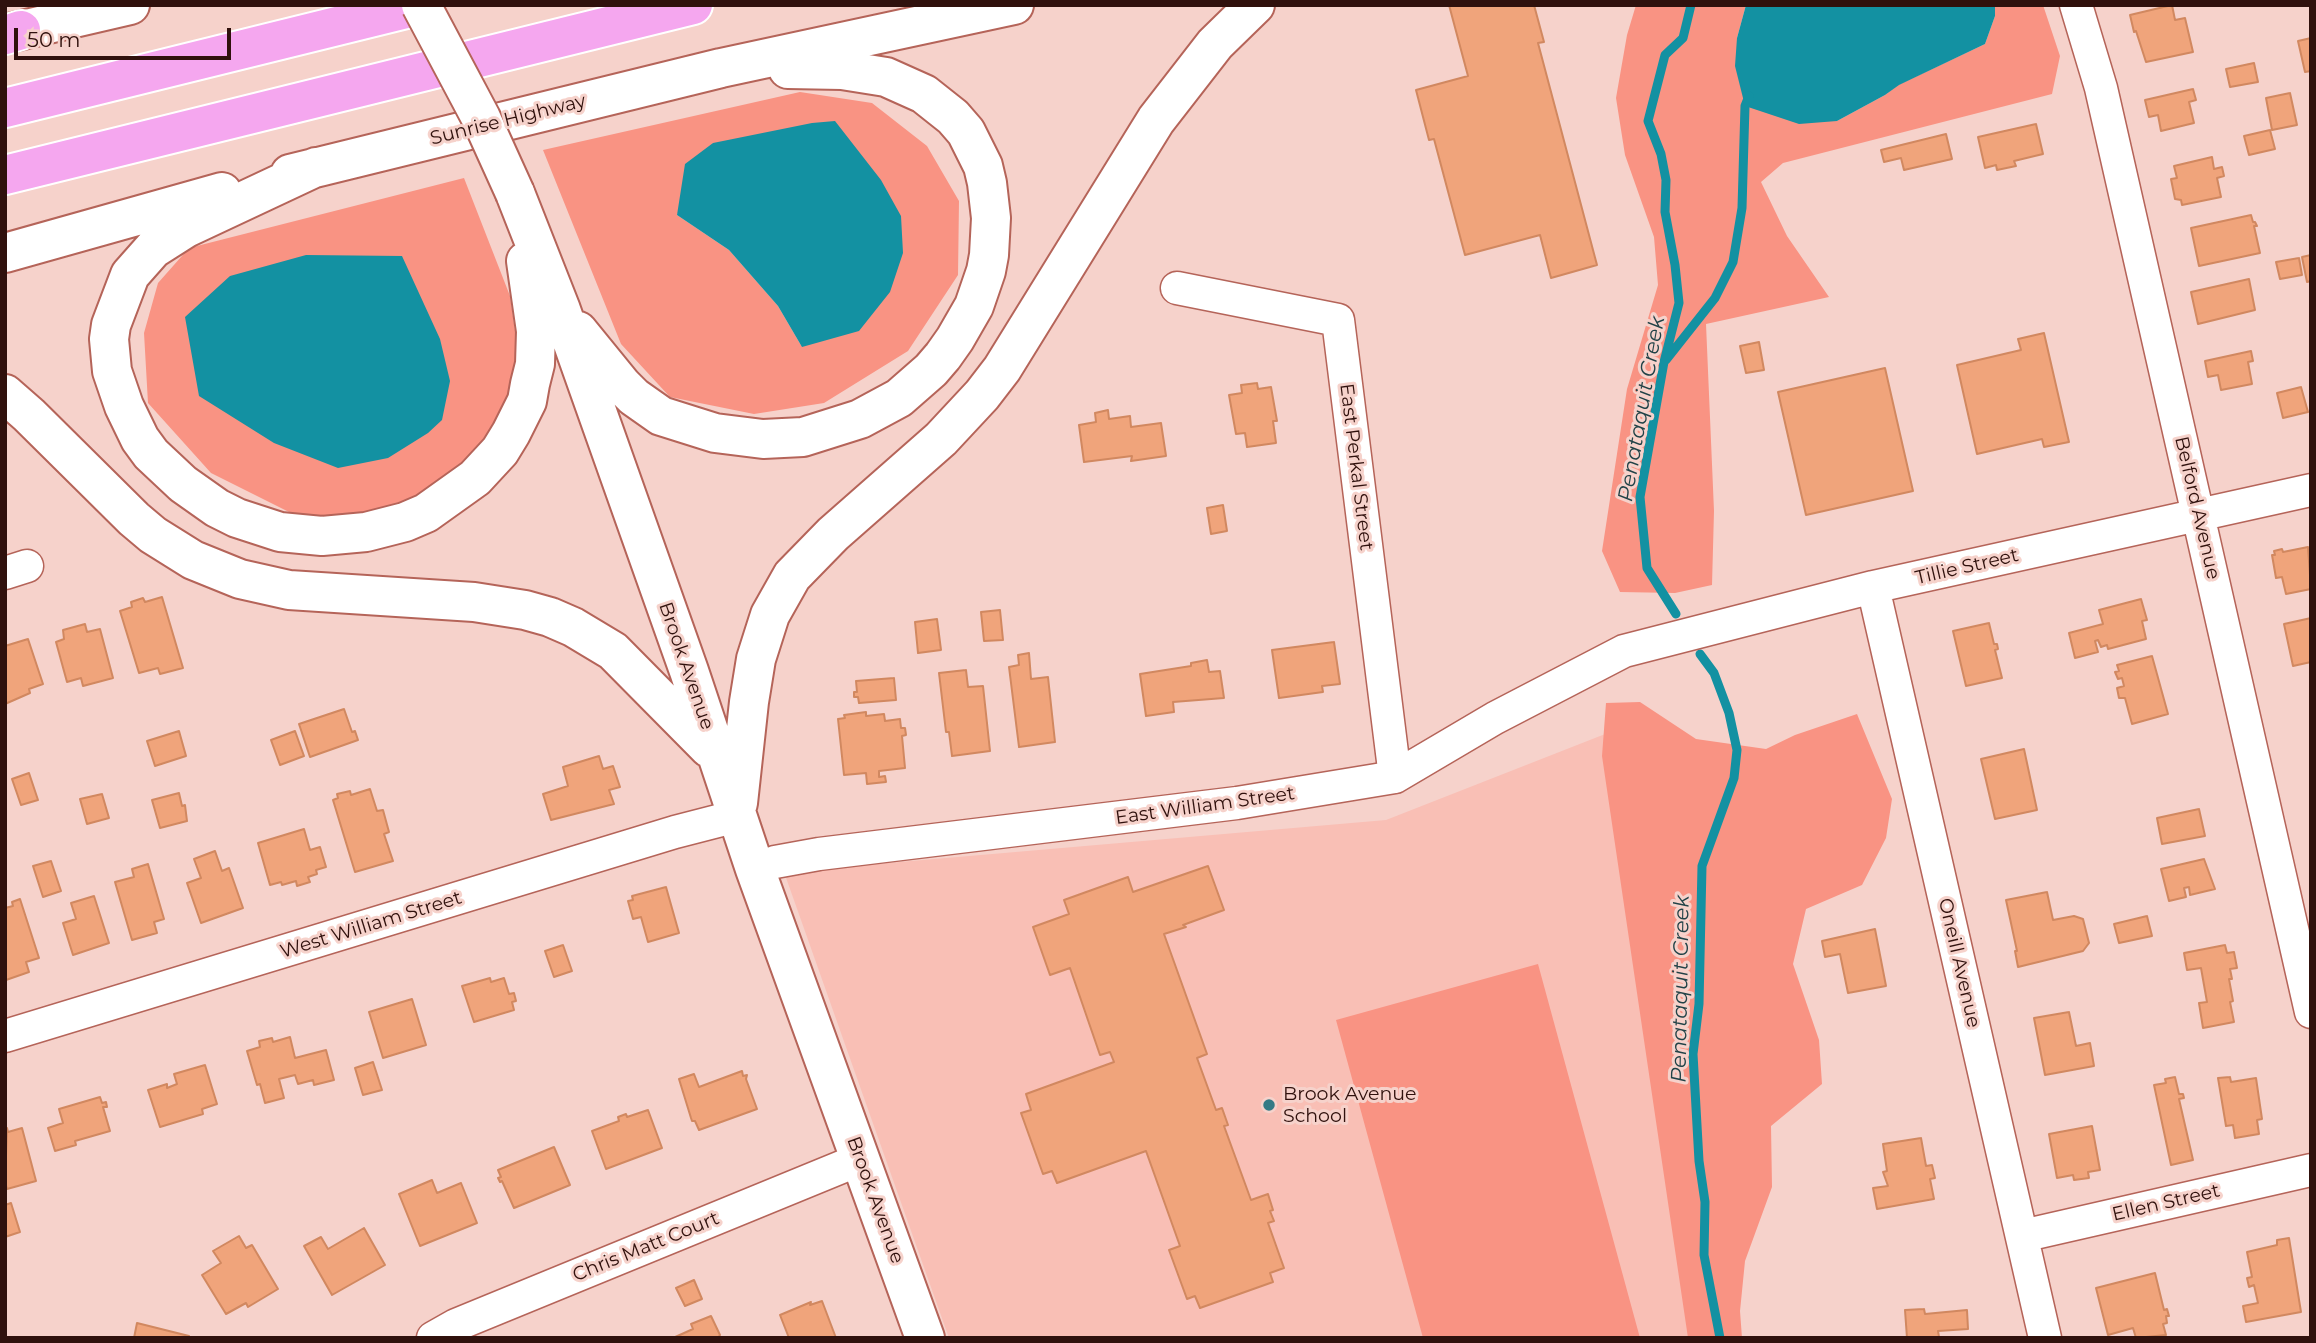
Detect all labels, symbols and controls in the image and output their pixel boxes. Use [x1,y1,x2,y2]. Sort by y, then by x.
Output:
scale bar [18,14,234,58]
text: 50 m [27,27,81,52]
street label: Sunrise Highway [428,90,588,150]
water label: Penataquit Creek [1613,315,1671,503]
street label: East Perkal Street [1334,382,1378,552]
street label: Belford Avenue [2169,434,2225,582]
street label: Tillie Street [1913,544,2021,590]
street label: Brook Avenue [653,599,719,733]
street label: East William Street [1114,782,1296,830]
street label: West William Street [278,887,464,963]
water label: Penataquit Creek [1667,895,1695,1083]
street label: Oneill Avenue [1933,896,1985,1030]
place label: Brook Avenue School [1283,1083,1417,1127]
marker: Brook Avenue School [1261,1097,1277,1113]
street label: Brook Avenue [841,1133,909,1267]
street label: Ellen Street [2110,1180,2222,1226]
street label: Chris Matt Court [569,1207,723,1287]

